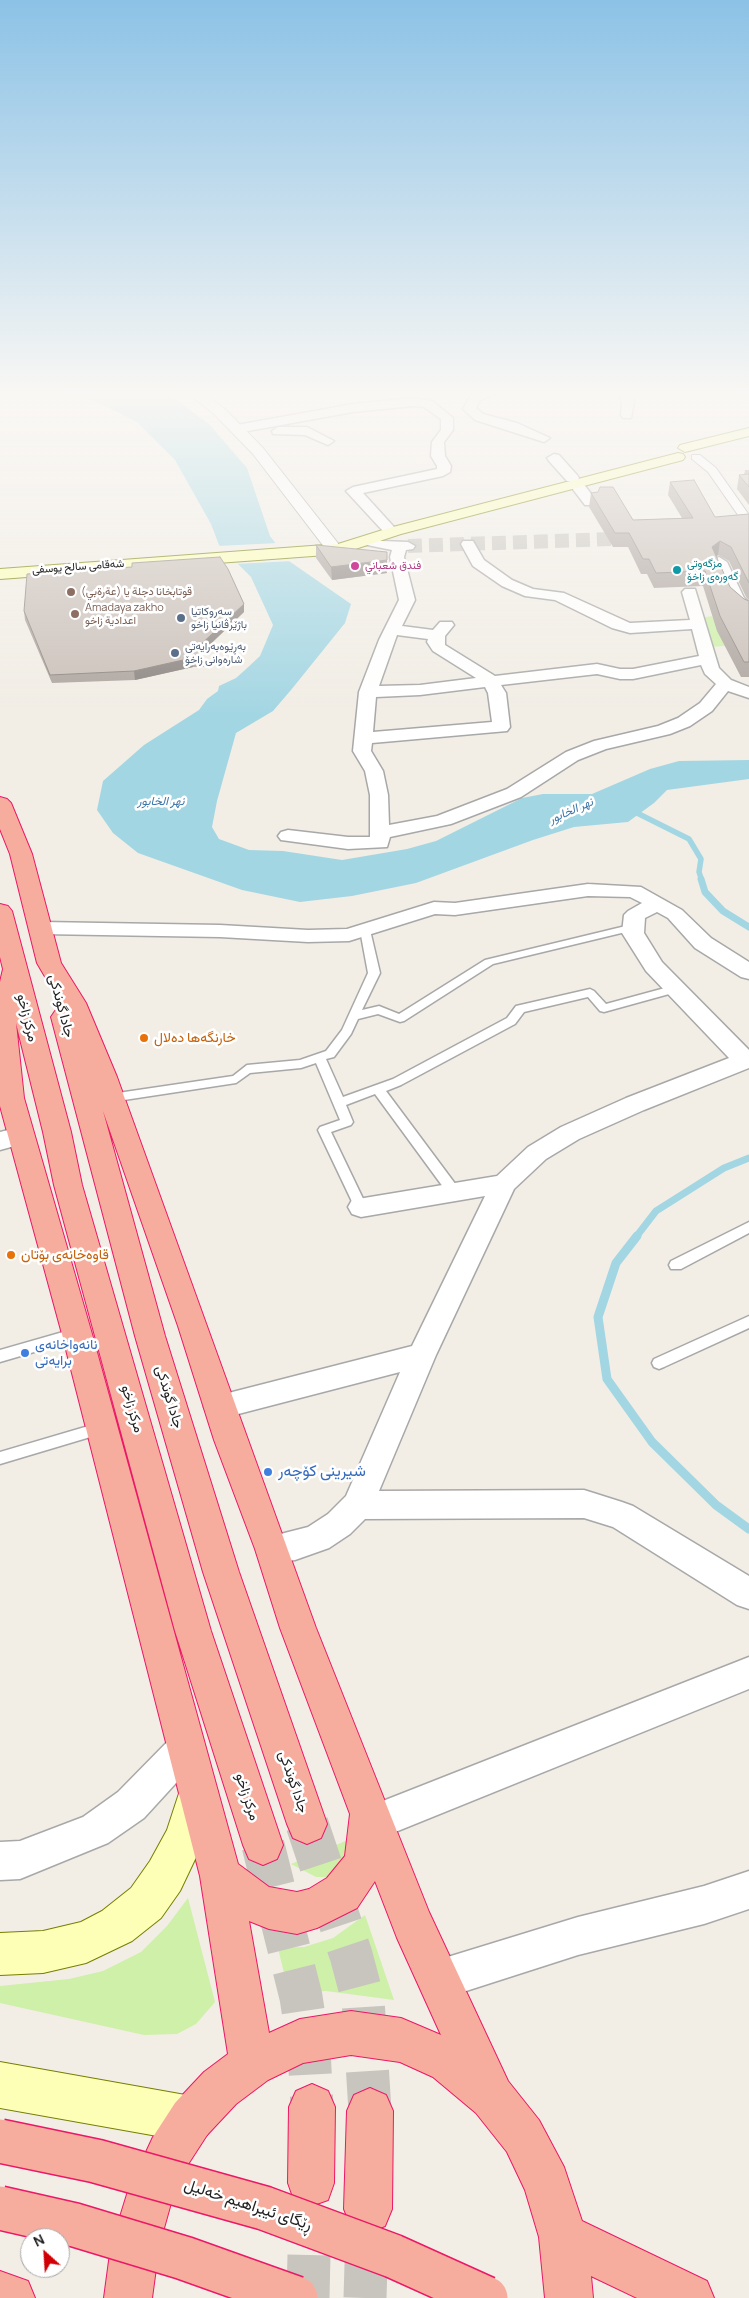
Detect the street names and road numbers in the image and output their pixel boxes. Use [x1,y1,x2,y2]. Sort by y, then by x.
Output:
street label: شەقامی سالح یوسفی [31,557,125,577]
street label: جادا گوندکی [44,973,78,1039]
street label: مركز زاخو [13,992,41,1044]
street label: جادا گوندکی [151,1364,187,1430]
street label: مركز زاخو [117,1383,147,1435]
street label: جادا گوندکی [275,1749,311,1815]
street label: مركز زاخو [231,1771,263,1823]
street label: ڕێگای ئیبراهیم خەلیل [182,2175,314,2235]

